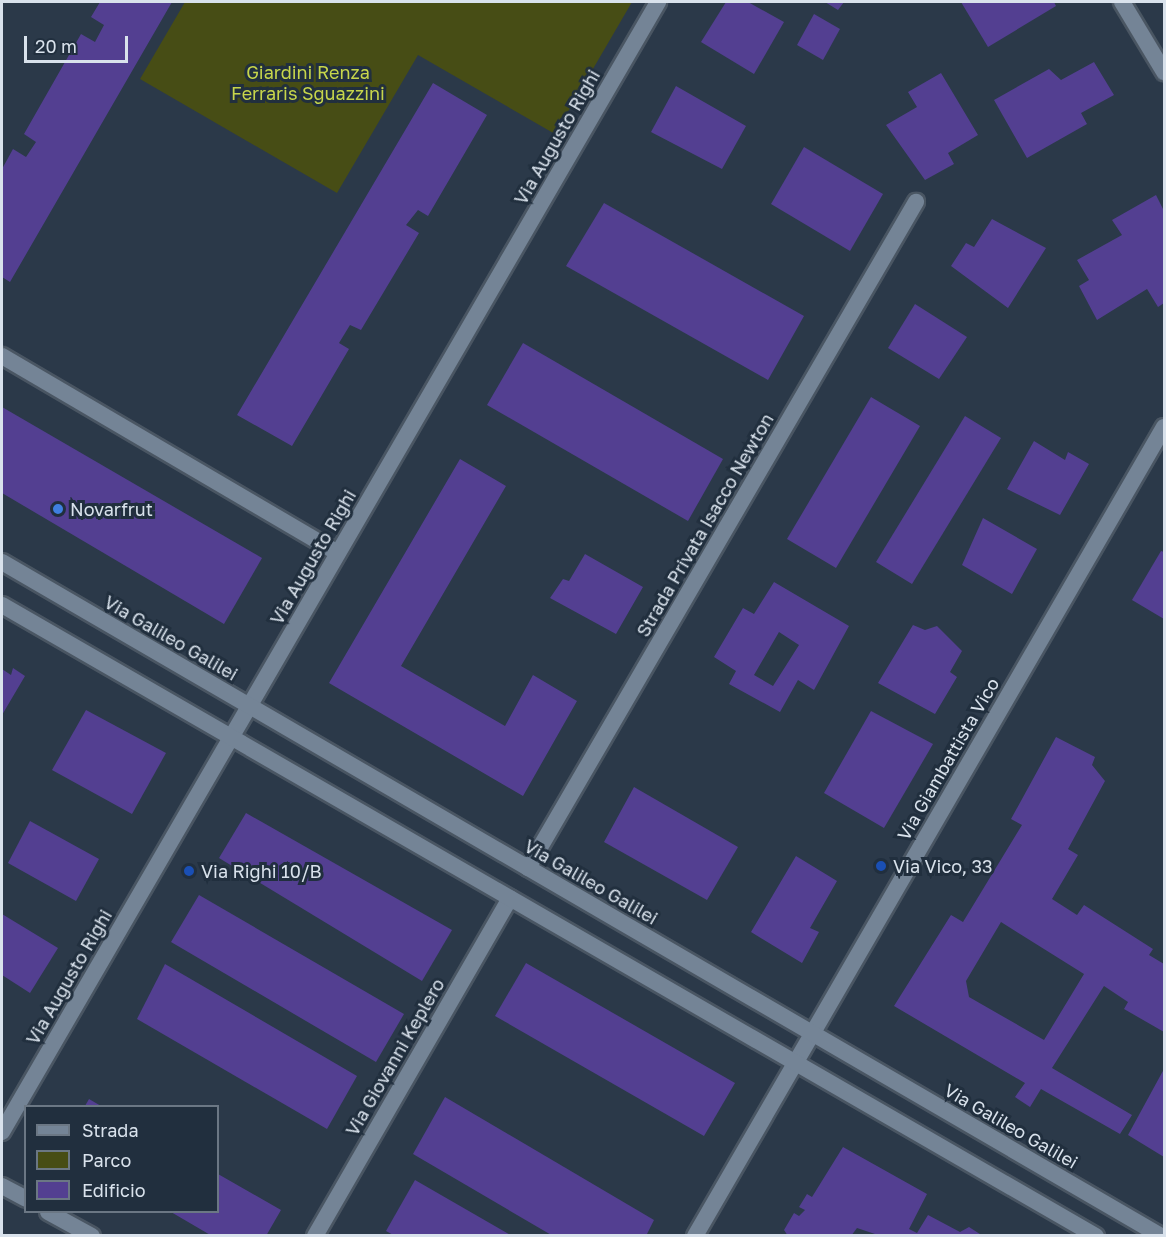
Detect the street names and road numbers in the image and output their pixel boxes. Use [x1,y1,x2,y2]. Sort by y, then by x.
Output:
street label: Via Augusto Righi [510,66,604,208]
street label: Strada Privata Isacco Newton [632,409,778,641]
street label: Via Augusto Righi [266,486,360,628]
street label: Via Galileo Galilei [100,591,242,685]
street label: Via Giambattista Vico [893,674,1003,844]
street label: Via Galileo Galilei [520,835,662,929]
street label: Via Augusto Righi [22,906,116,1048]
street label: Via Giovanni Keplero [341,975,449,1139]
street label: Via Galileo Galilei [940,1079,1082,1173]

